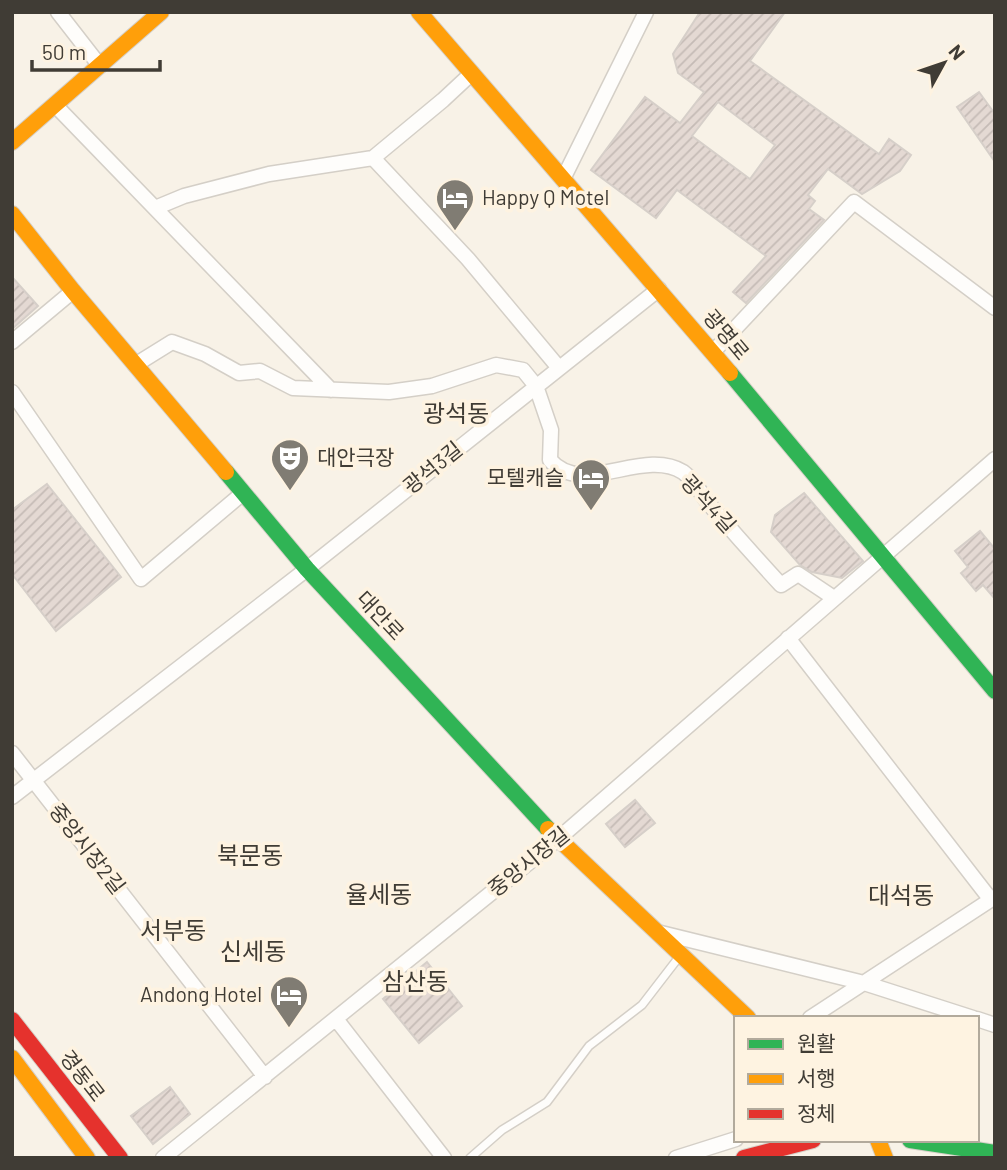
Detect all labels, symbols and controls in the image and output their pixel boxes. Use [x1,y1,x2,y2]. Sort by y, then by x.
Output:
scale bar [32,28,159,72]
north arrow [909,28,979,98]
text: 50 m [42,39,86,64]
text: N [945,40,970,64]
hotel icon: Happy Q Motel [434,177,476,232]
place label: Happy Q Motel [482,184,609,209]
street label: 광명로 [699,304,755,364]
district label: 광석동 [423,398,489,427]
street label: 광석3길 [397,435,467,498]
theatre icon: 대안극장 [269,437,311,492]
place label: 대안극장 [317,444,394,469]
hotel icon: 모텔캐슬 [570,457,612,512]
place label: 모텔캐슬 [487,464,564,489]
street label: 광석4길 [677,469,742,537]
street label: 대안로 [352,585,410,645]
street label: 중앙시장2길 [45,798,131,898]
street label: 중앙시장길 [483,821,573,901]
district label: 북문동 [217,840,283,869]
district label: 율세동 [346,879,412,908]
district label: 대석동 [868,880,934,909]
district label: 서부동 [140,915,206,944]
district label: 신세동 [220,936,286,965]
district label: 삼산동 [382,966,448,995]
hotel icon: Andong Hotel [268,974,310,1029]
place label: Andong Hotel [140,981,262,1006]
legend [734,1016,979,1142]
text: 원활 [797,1030,836,1055]
street label: 경동로 [55,1045,111,1106]
text: 서행 [797,1065,836,1090]
text: 정체 [797,1100,836,1125]

